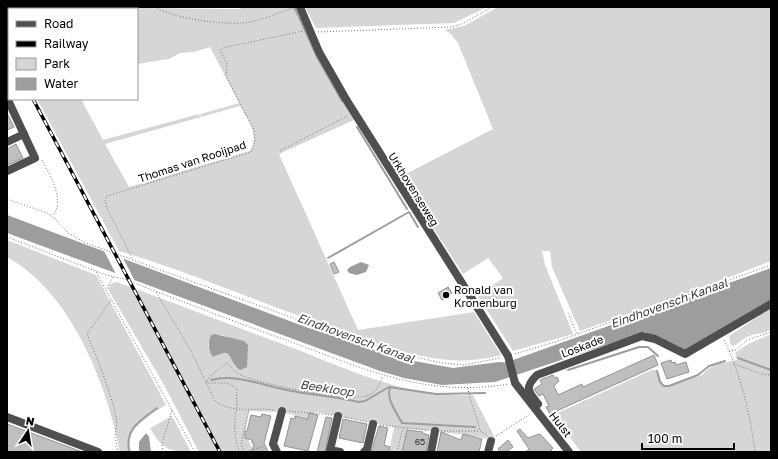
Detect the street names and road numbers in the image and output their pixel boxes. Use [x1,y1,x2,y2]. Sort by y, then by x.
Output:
street label: Thomas van Rooijpad [136,137,248,185]
street label: Urkhovenseweg [386,150,442,228]
street label: Loskade [559,332,605,360]
street label: Hulst [547,409,575,439]

